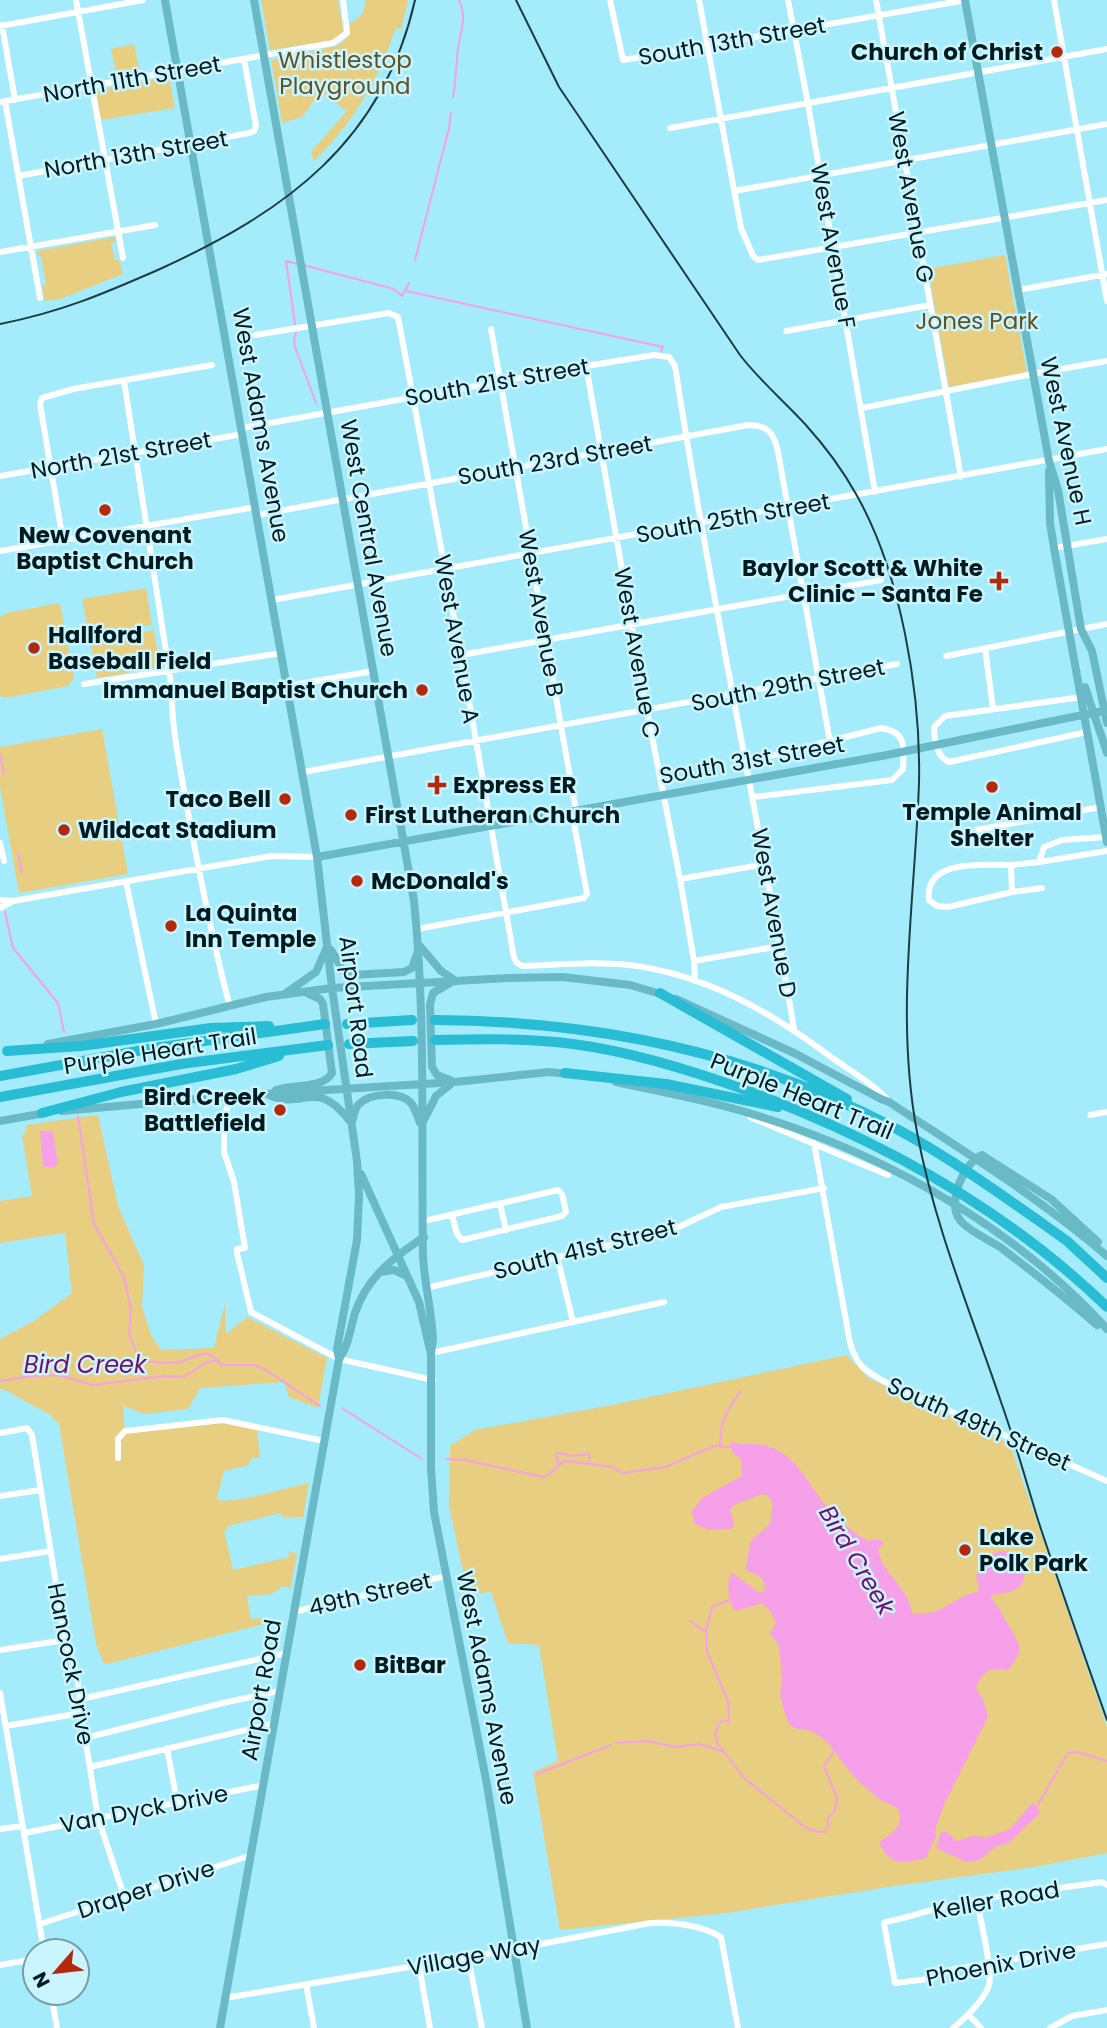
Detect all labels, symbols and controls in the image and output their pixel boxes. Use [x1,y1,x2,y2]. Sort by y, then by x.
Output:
street label: South 13th Street [636,9,828,73]
place label: Church of Christ [851,36,1043,68]
park label: Whistlestop Playground [278,44,412,102]
marker: Church of Christ [1049,44,1065,60]
street label: North 11th Street [41,48,223,110]
street label: West Avenue G [880,109,942,285]
street label: North 13th Street [42,122,230,186]
street label: West Avenue F [803,161,863,331]
street label: West Adams Avenue [225,305,297,545]
park label: Jones Park [915,305,1039,337]
street label: South 21st Street [402,350,592,414]
street label: West Avenue H [1033,354,1099,528]
street label: West Central Avenue [332,417,406,659]
street label: North 21st Street [28,423,214,487]
street label: South 23rd Street [455,427,655,493]
street label: South 25th Street [634,485,832,551]
marker: New Covenant Baptist Church [97,502,113,518]
place label: New Covenant Baptist Church [16,519,194,577]
street label: West Avenue B [510,527,572,699]
street label: West Avenue A [426,552,488,726]
place label: Baylor Scott & White Clinic – Santa Fe [742,552,983,610]
street label: West Avenue C [606,565,668,741]
marker: Baylor Scott & White Clinic – Santa Fe [989,571,1009,591]
place label: Hallford Baseball Field [48,619,211,677]
marker: Hallford Baseball Field [26,640,42,656]
street label: South 29th Street [689,651,887,719]
place label: Immanuel Baptist Church [103,674,408,706]
marker: Immanuel Baptist Church [414,682,430,698]
street label: South 31st Street [657,728,847,792]
place label: Express ER [453,769,577,801]
marker: Express ER [427,775,447,795]
marker: Temple Animal Shelter [984,779,1000,795]
place label: Taco Bell [165,783,271,815]
marker: Taco Bell [277,791,293,807]
place label: Temple Animal Shelter [902,796,1082,854]
place label: First Lutheran Church [365,799,620,831]
marker: First Lutheran Church [343,807,359,823]
place label: Wildcat Stadium [78,814,277,846]
marker: Wildcat Stadium [56,822,72,838]
street label: West Avenue D [743,826,805,1000]
place label: McDonald's [371,865,509,897]
marker: McDonald's [349,873,365,889]
place label: La Quinta Inn Temple [185,897,316,955]
marker: La Quinta Inn Temple [163,918,179,934]
street label: Airport Road [331,934,381,1080]
street label: Purple Heart Trail [61,1020,259,1082]
street label: Purple Heart Trail [706,1045,898,1147]
place label: Bird Creek Battlefield [144,1081,267,1139]
marker: Bird Creek Battlefield [272,1102,288,1118]
street label: South 41st Street [490,1211,680,1287]
water label: Bird Creek [24,1348,148,1381]
street label: South 49th Street [882,1369,1076,1479]
water label: Bird Creek [811,1499,904,1622]
place label: Lake Polk Park [979,1521,1089,1579]
marker: Lake Polk Park [957,1542,973,1558]
street label: 49th Street [305,1564,435,1624]
street label: West Adams Avenue [449,1568,525,1808]
street label: Hancock Drive [40,1580,102,1748]
street label: Airport Road [233,1617,289,1763]
place label: BitBar [374,1649,446,1681]
marker: BitBar [352,1657,368,1673]
street label: Van Dyck Drive [57,1777,231,1841]
street label: Draper Drive [73,1852,219,1926]
street label: Keller Road [930,1873,1062,1927]
street label: Village Way [405,1929,543,1983]
street label: Phoenix Drive [923,1934,1079,1994]
north arrow [21,1937,91,2007]
text: N [26,1967,57,1992]

